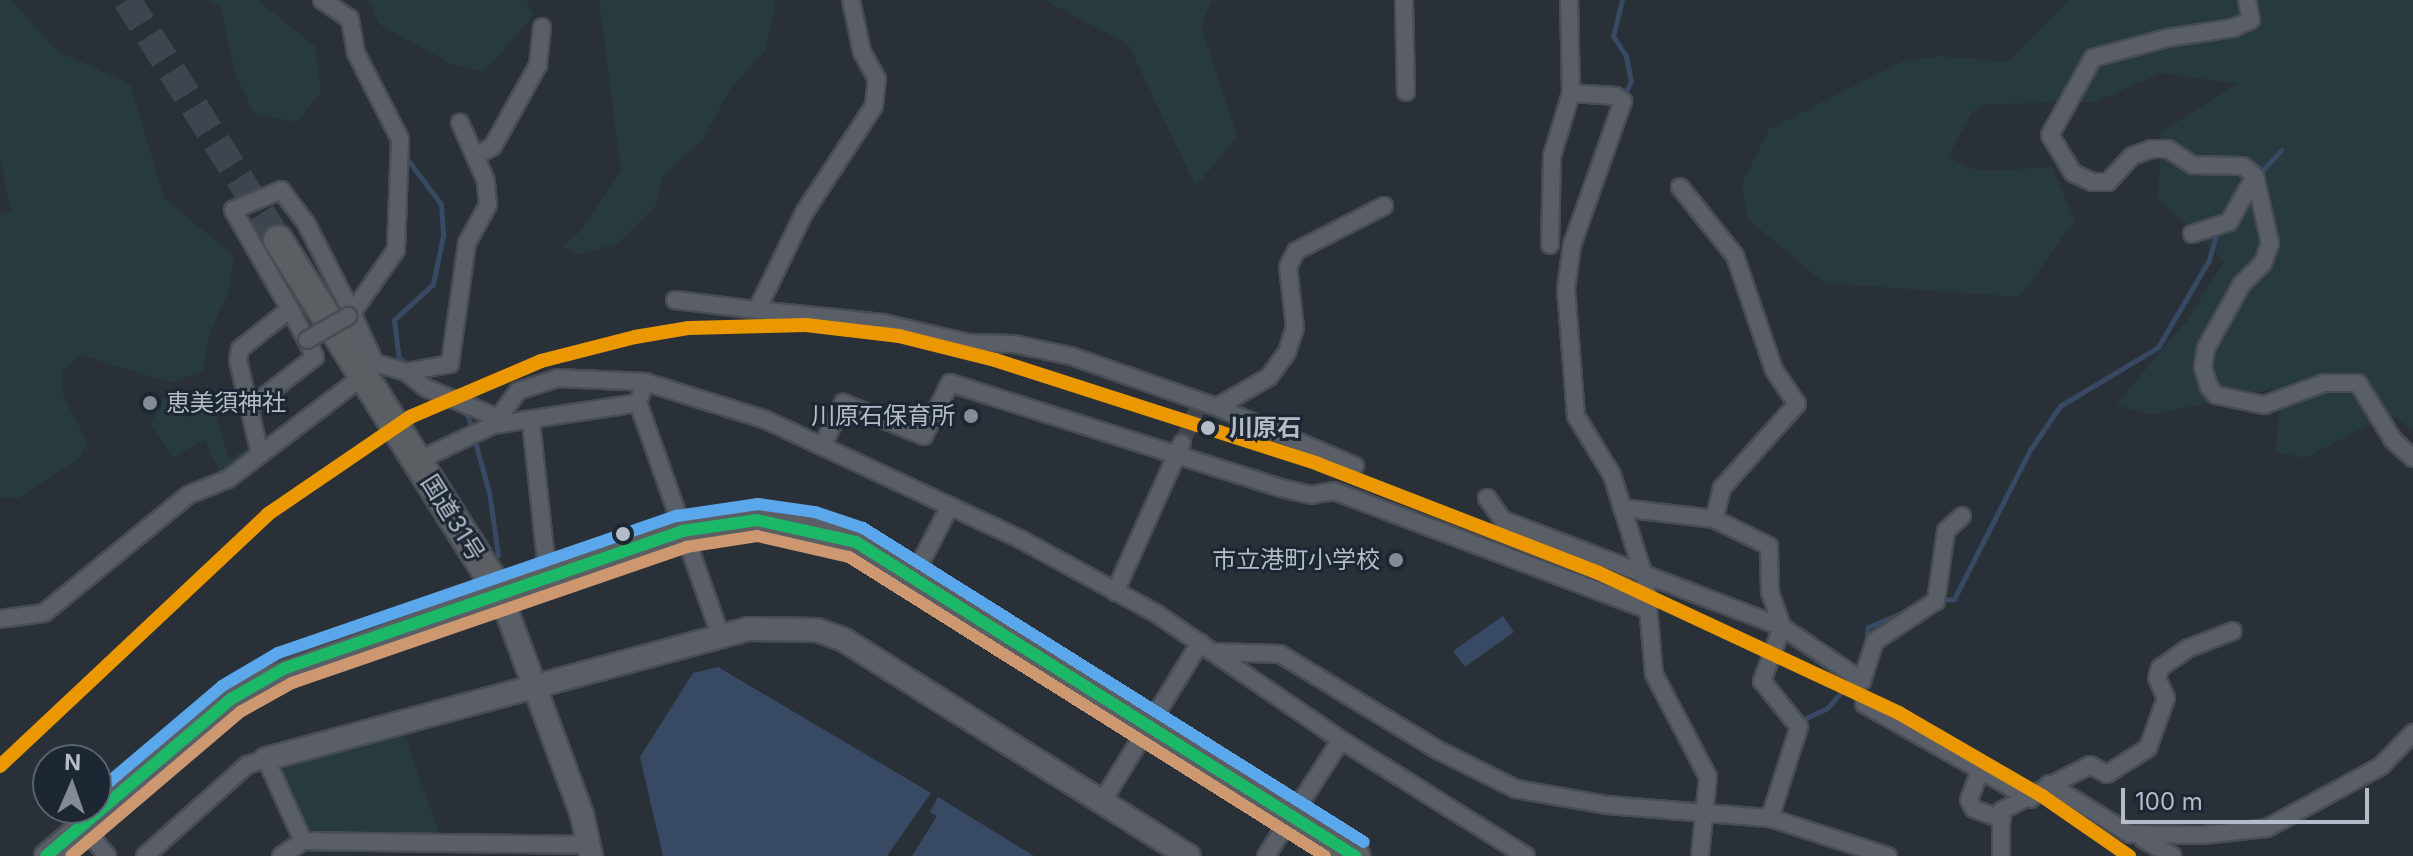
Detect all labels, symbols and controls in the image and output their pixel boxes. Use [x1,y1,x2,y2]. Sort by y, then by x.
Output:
place label: 恵美須神社 [166,389,286,417]
marker: 恵美須神社 [141,394,159,412]
place label: 川原石保育所 [811,402,955,430]
marker: 川原石保育所 [962,407,980,425]
marker: 川原石 [1194,414,1222,442]
place label: 川原石 [1229,414,1301,442]
street label: 国道31号 [415,469,491,567]
unlabelled marker [615,526,631,542]
place label: 市立港町小学校 [1212,546,1380,574]
marker: 市立港町小学校 [1387,551,1405,569]
north arrow [32,744,112,824]
text: N [64,749,82,775]
scale bar [2125,772,2373,822]
text: 100 m [2135,787,2203,816]

